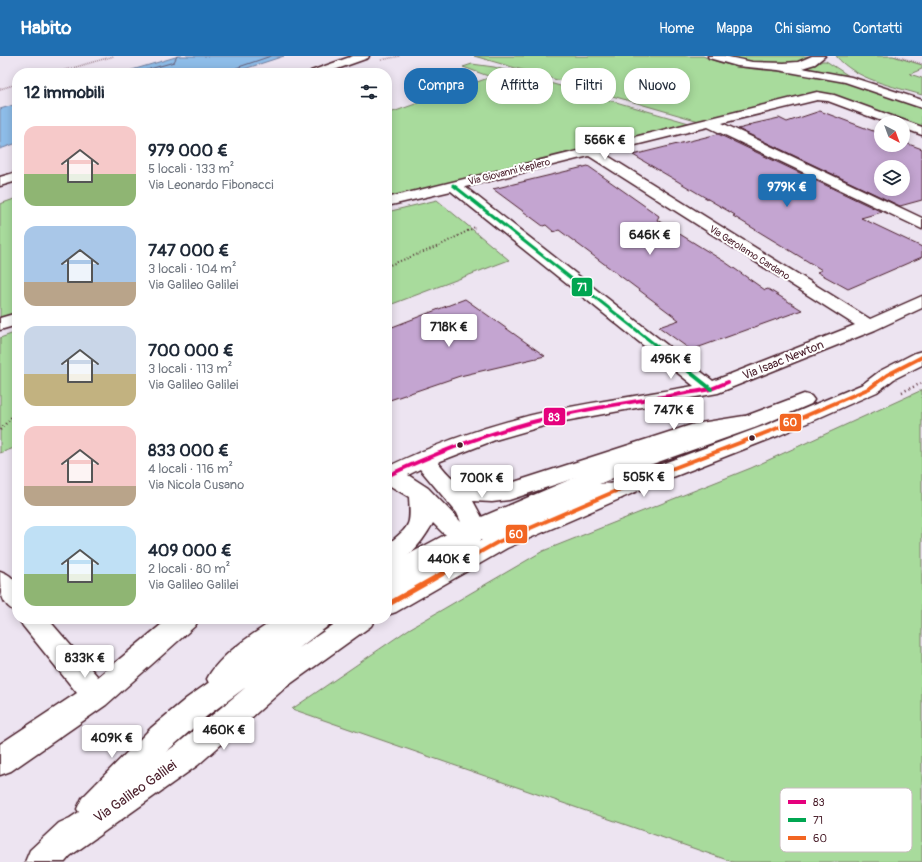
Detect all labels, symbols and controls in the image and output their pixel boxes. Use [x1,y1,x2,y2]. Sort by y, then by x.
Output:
text: Habito [20,16,71,40]
text: Home [659,20,694,37]
text: Mappa [716,20,753,37]
text: Chi siamo [775,20,831,37]
text: Contatti [853,20,902,37]
chip: Compra [404,68,478,104]
chip: Affitta [486,68,553,104]
chip: Filtri [561,68,616,104]
chip: Nuovo [624,68,690,104]
icon: filters [358,81,380,103]
text: 12 immobili [24,82,104,103]
north arrow [874,116,910,152]
map controls [874,116,910,196]
pin: 566K € [572,127,638,161]
text: 566K € [584,132,626,148]
text: 979 000 € [148,140,228,161]
icon: home [56,142,104,190]
street label: Via Giovanni Keplero [467,156,552,188]
button: layers [874,160,910,196]
text: 5 locali · 133 m² [148,161,234,177]
pin: 979K € [754,174,820,208]
text: Via Leonardo Fibonacci [148,177,274,193]
text: 979K € [767,179,807,195]
pin: 646K € [617,222,683,256]
street label: Via Gerolamo Cardano [707,223,793,283]
text: 646K € [629,227,671,243]
text: 747 000 € [148,240,229,261]
icon: home [56,242,104,290]
text: 3 locali · 104 m² [148,261,236,277]
text: Via Galileo Galilei [148,277,238,293]
line badge: 71 [571,277,593,297]
text: 71 [577,281,587,294]
pin: 718K € [416,314,482,348]
text: 718K € [430,319,468,335]
street label: Via Isaac Newton [740,337,826,384]
text: 700 000 € [148,340,234,361]
icon: home [56,342,104,390]
pin: 496K € [638,346,704,380]
text: 496K € [650,351,692,367]
text: 3 locali · 113 m² [148,361,232,377]
text: Via Galileo Galilei [148,377,238,393]
pin: 747K € [641,397,707,431]
text: 747K € [654,402,694,418]
line badge: 83 [543,407,566,426]
text: 83 [548,411,560,424]
line badge: 60 [779,413,802,432]
text: 60 [783,416,797,429]
unlabelled marker [747,433,757,443]
text: 833 000 € [148,440,229,461]
unlabelled marker [455,440,465,450]
icon: home [56,442,104,490]
text: 4 locali · 116 m² [148,461,233,477]
pin: 505K € [611,464,677,498]
pin: 700K € [449,465,515,499]
text: 505K € [623,469,665,485]
text: 700K € [460,470,504,486]
text: Via Nicola Cusano [148,477,244,493]
line badge: 60 [505,524,528,544]
text: 60 [509,528,523,541]
text: 409 000 € [148,540,232,561]
icon: home [56,542,104,590]
pin: 440K € [416,546,482,580]
text: 440K € [427,551,471,567]
text: 2 locali · 80 m² [148,561,230,577]
text: Via Galileo Galilei [148,577,238,593]
pin: 833K € [52,645,118,679]
text: 833K € [65,650,105,666]
pin: 460K € [191,717,257,751]
text: 460K € [202,722,246,738]
pin: 409K € [79,725,145,759]
text: 409K € [91,730,133,746]
street label: Via Galileo Galilei [91,756,180,826]
legend [780,788,912,852]
text: 83 [813,796,825,809]
text: 71 [813,814,823,827]
text: 60 [813,832,827,845]

